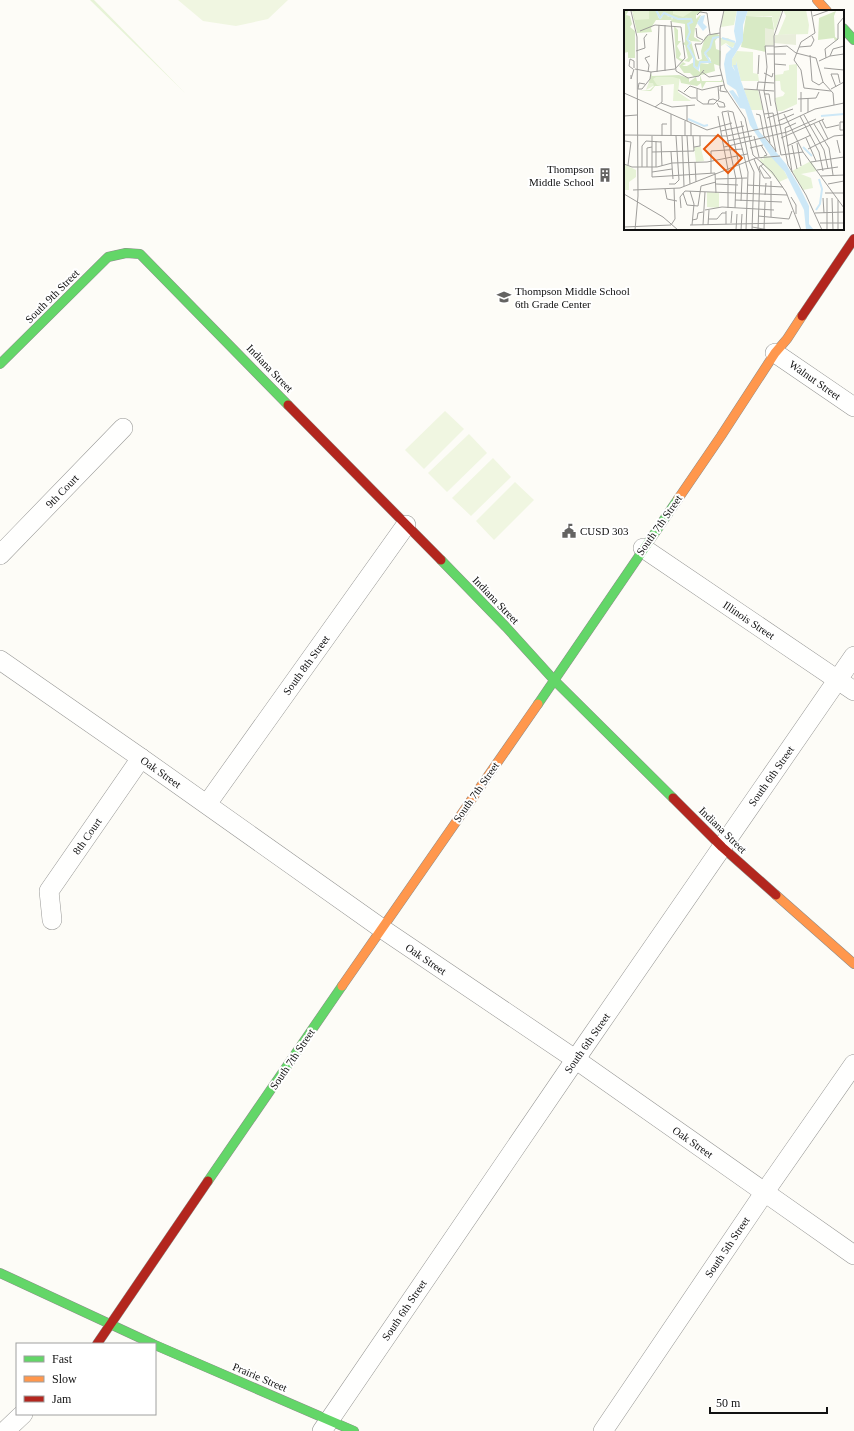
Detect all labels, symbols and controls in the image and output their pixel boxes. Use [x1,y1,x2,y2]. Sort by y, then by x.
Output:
inset map [624,10,844,230]
place label: Thompson Middle School [529,163,594,188]
building icon: Thompson Middle School [597,167,613,183]
street label: South 9th Street [23,267,81,325]
place label: Thompson Middle School 6th Grade Center [515,285,630,310]
school or university icon: Thompson Middle School 6th Grade Center [496,289,512,305]
street label: Indiana Street [244,342,296,394]
street label: Walnut Street [787,358,843,402]
street label: 9th Court [43,472,81,510]
street label: South 7th Street [634,493,684,557]
public building icon: CUSD 303 [561,523,577,539]
place label: CUSD 303 [580,525,629,537]
street label: Indiana Street [470,574,522,626]
street label: Illinois Street [721,598,777,642]
street label: South 8th Street [280,633,332,697]
street label: South 6th Street [746,744,796,808]
street label: Oak Street [138,754,184,790]
street label: South 7th Street [451,760,501,824]
street label: Indiana Street [697,804,749,856]
street label: 8th Court [70,815,104,857]
street label: Oak Street [403,941,449,977]
street label: South 6th Street [562,1011,612,1075]
street label: South 7th Street [267,1026,317,1092]
street label: Oak Street [670,1124,716,1160]
street label: South 5th Street [702,1214,752,1280]
street label: South 6th Street [379,1277,429,1343]
legend [16,1343,156,1415]
text: Fast [52,1352,73,1366]
street label: Prairie Street [231,1360,289,1394]
text: Slow [52,1372,77,1386]
scale bar [710,1389,827,1415]
text: Jam [52,1392,72,1406]
text: 50 m [716,1396,741,1410]

